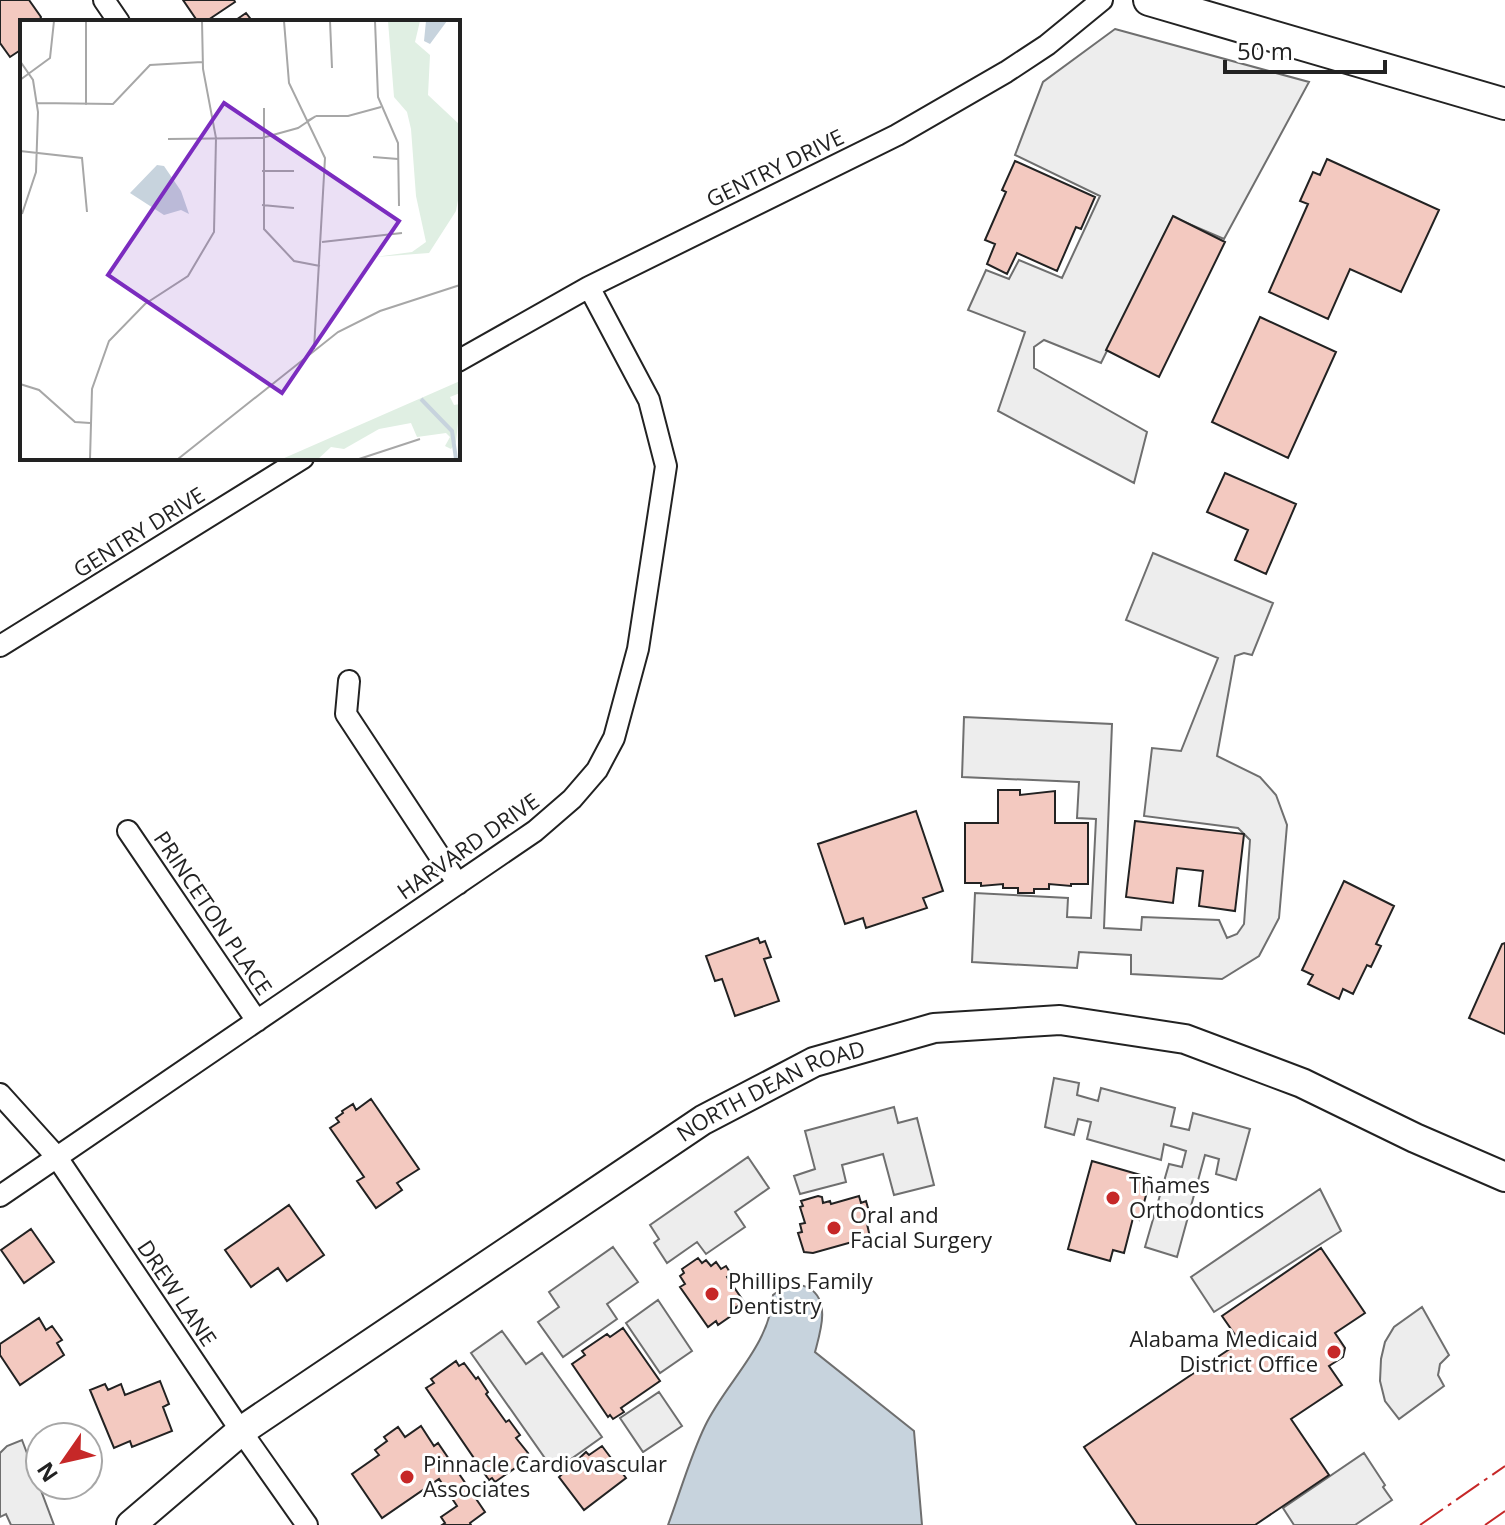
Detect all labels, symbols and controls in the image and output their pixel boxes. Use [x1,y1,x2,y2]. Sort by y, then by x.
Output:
inset map [20,20,460,460]
scale bar [1225,24,1385,74]
text: 50 m [1237,34,1293,67]
street label: GENTRY DRIVE [701,121,848,213]
street label: GENTRY DRIVE [67,479,210,583]
street label: HARVARD DRIVE [390,785,544,905]
street label: PRINCETON PLACE [148,825,280,1000]
street label: NORTH DEAN ROAD [670,1032,868,1148]
place label: Thames Orthodontics [1129,1169,1264,1224]
marker: Thames Orthodontics [1104,1189,1122,1207]
place label: Oral and Facial Surgery [850,1199,993,1254]
marker: Oral and Facial Surgery [825,1219,843,1237]
street label: DREW LANE [131,1233,224,1351]
place label: Phillips Family Dentistry [728,1265,874,1320]
marker: Phillips Family Dentistry [703,1285,721,1303]
place label: Alabama Medicaid District Office [1129,1323,1318,1378]
marker: Alabama Medicaid District Office [1325,1343,1343,1361]
north arrow [24,1421,104,1501]
place label: Pinnacle Cardiovascular Associates [423,1448,667,1503]
text: N [29,1457,64,1489]
marker: Pinnacle Cardiovascular Associates [398,1468,416,1486]

